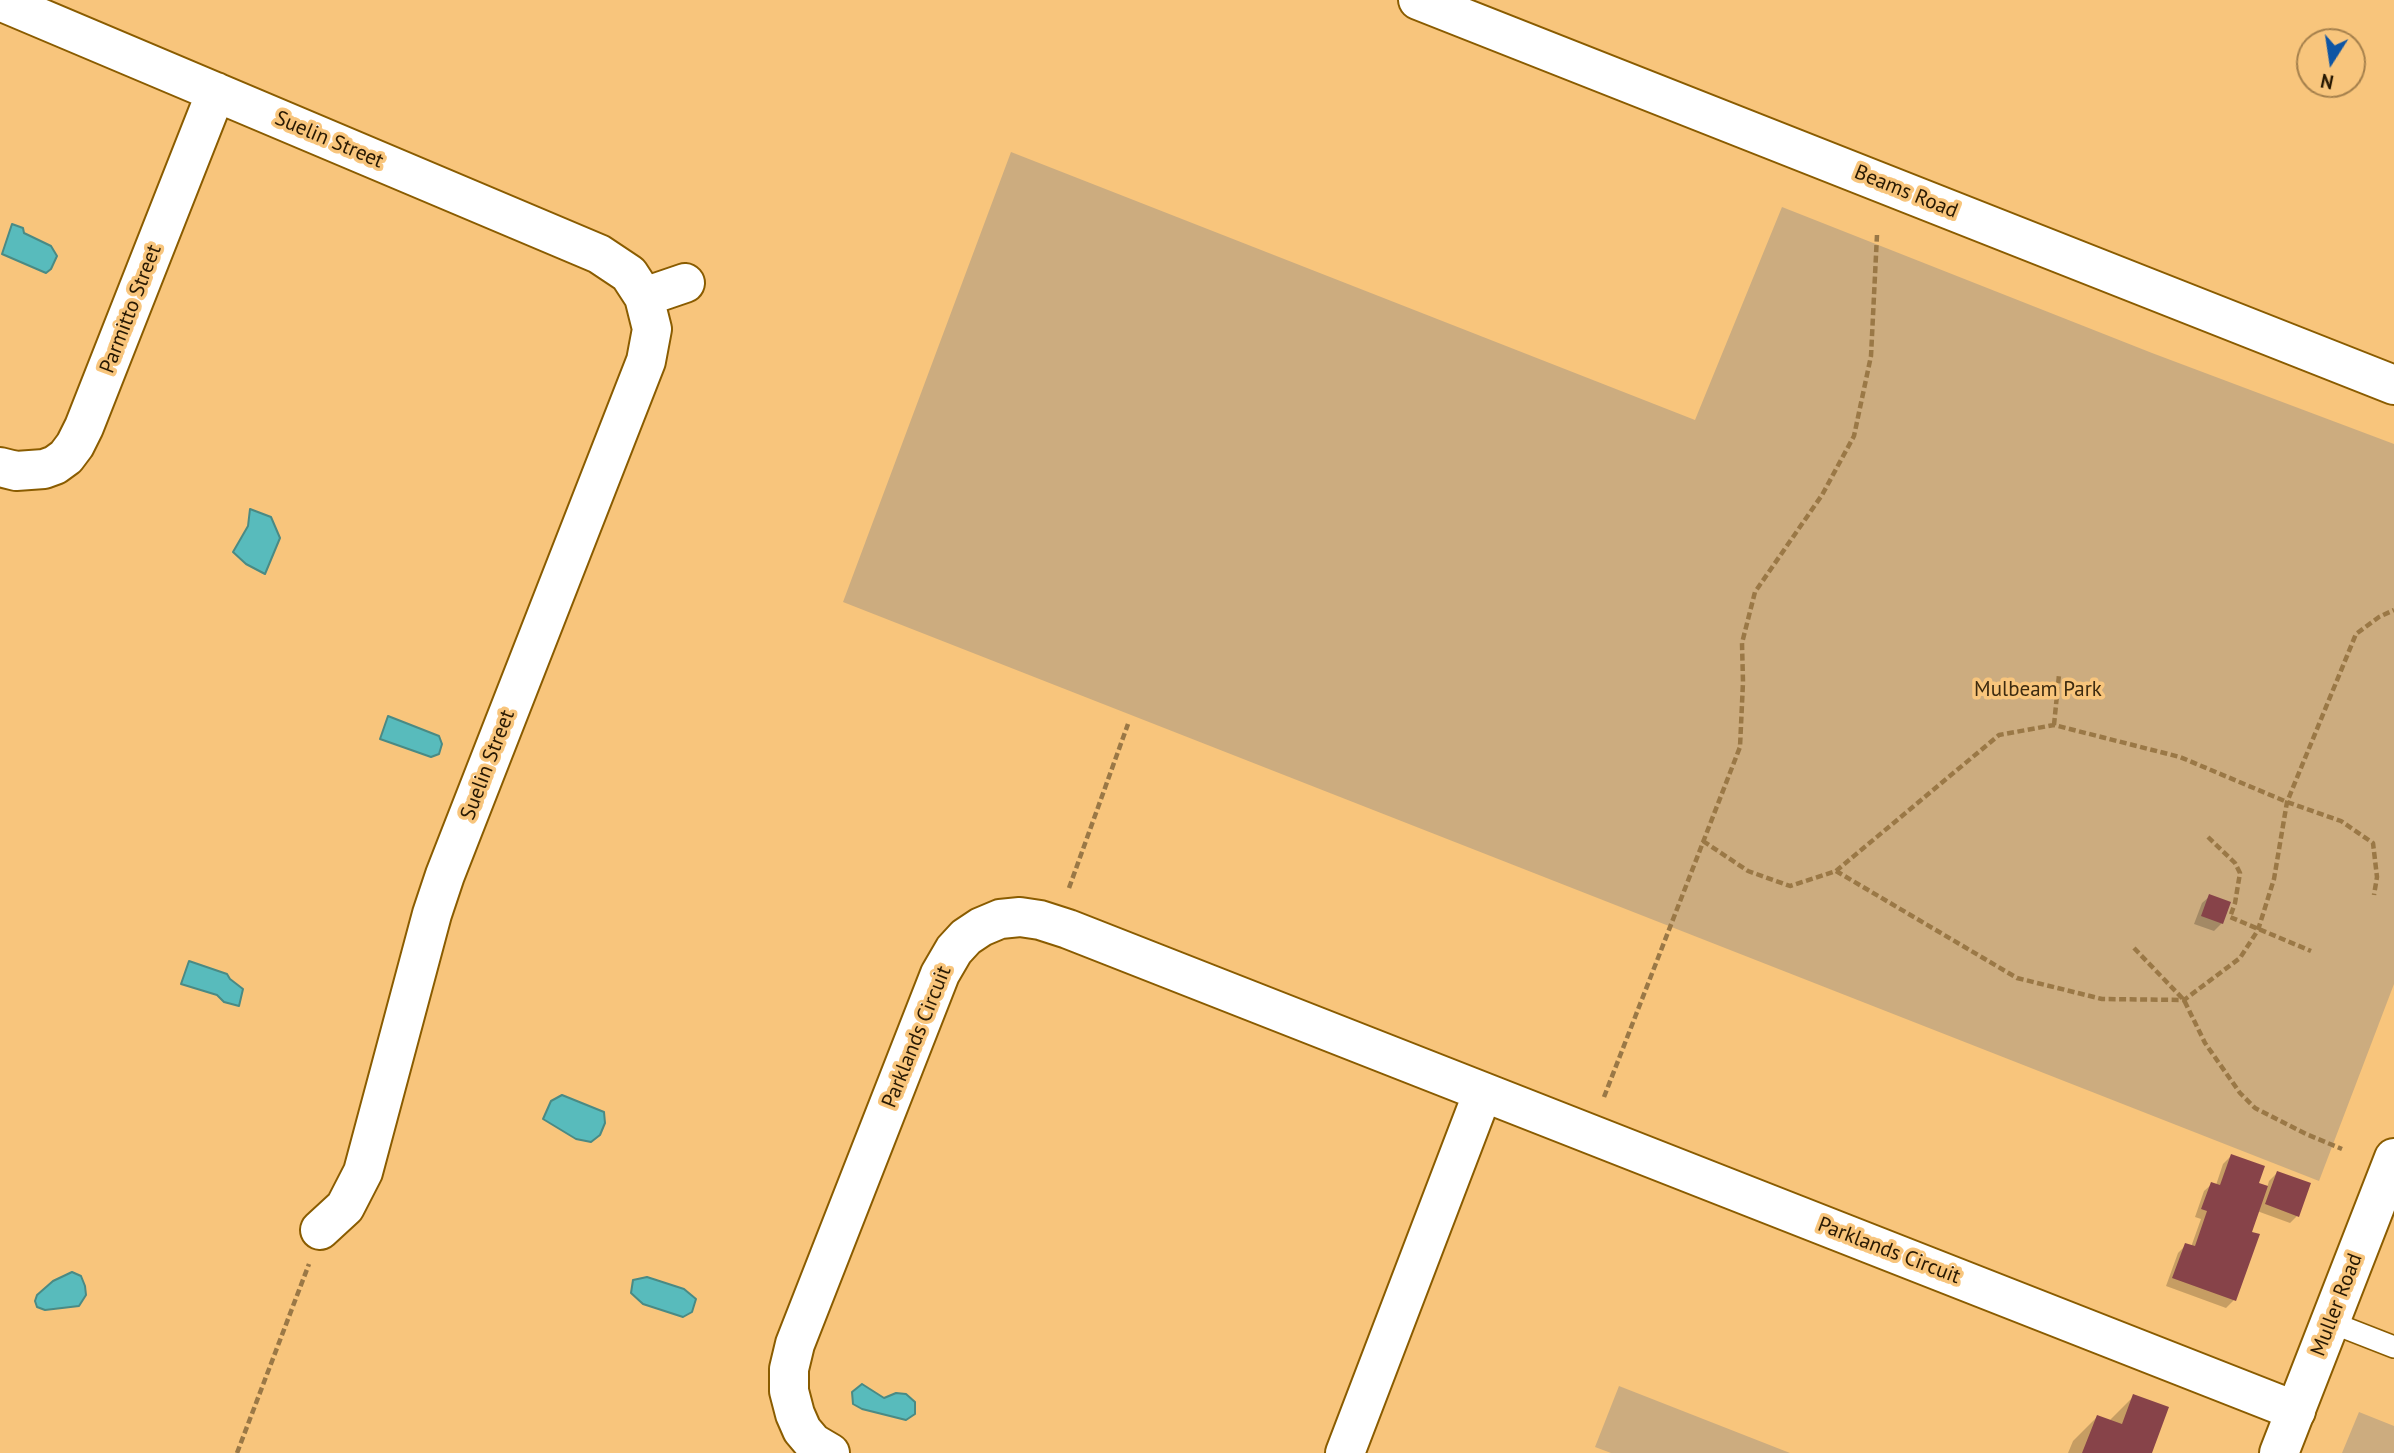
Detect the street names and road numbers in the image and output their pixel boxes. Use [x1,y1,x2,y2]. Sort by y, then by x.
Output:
street label: Suelin Street [271,106,387,174]
street label: Beams Road [1851,160,1961,224]
street label: Parmitto Street [95,241,167,377]
street label: Suelin Street [456,707,520,823]
street label: Parklands Circuit [877,962,957,1112]
street label: Parklands Circuit [1814,1212,1964,1290]
street label: Muller Road [2306,1250,2368,1360]

